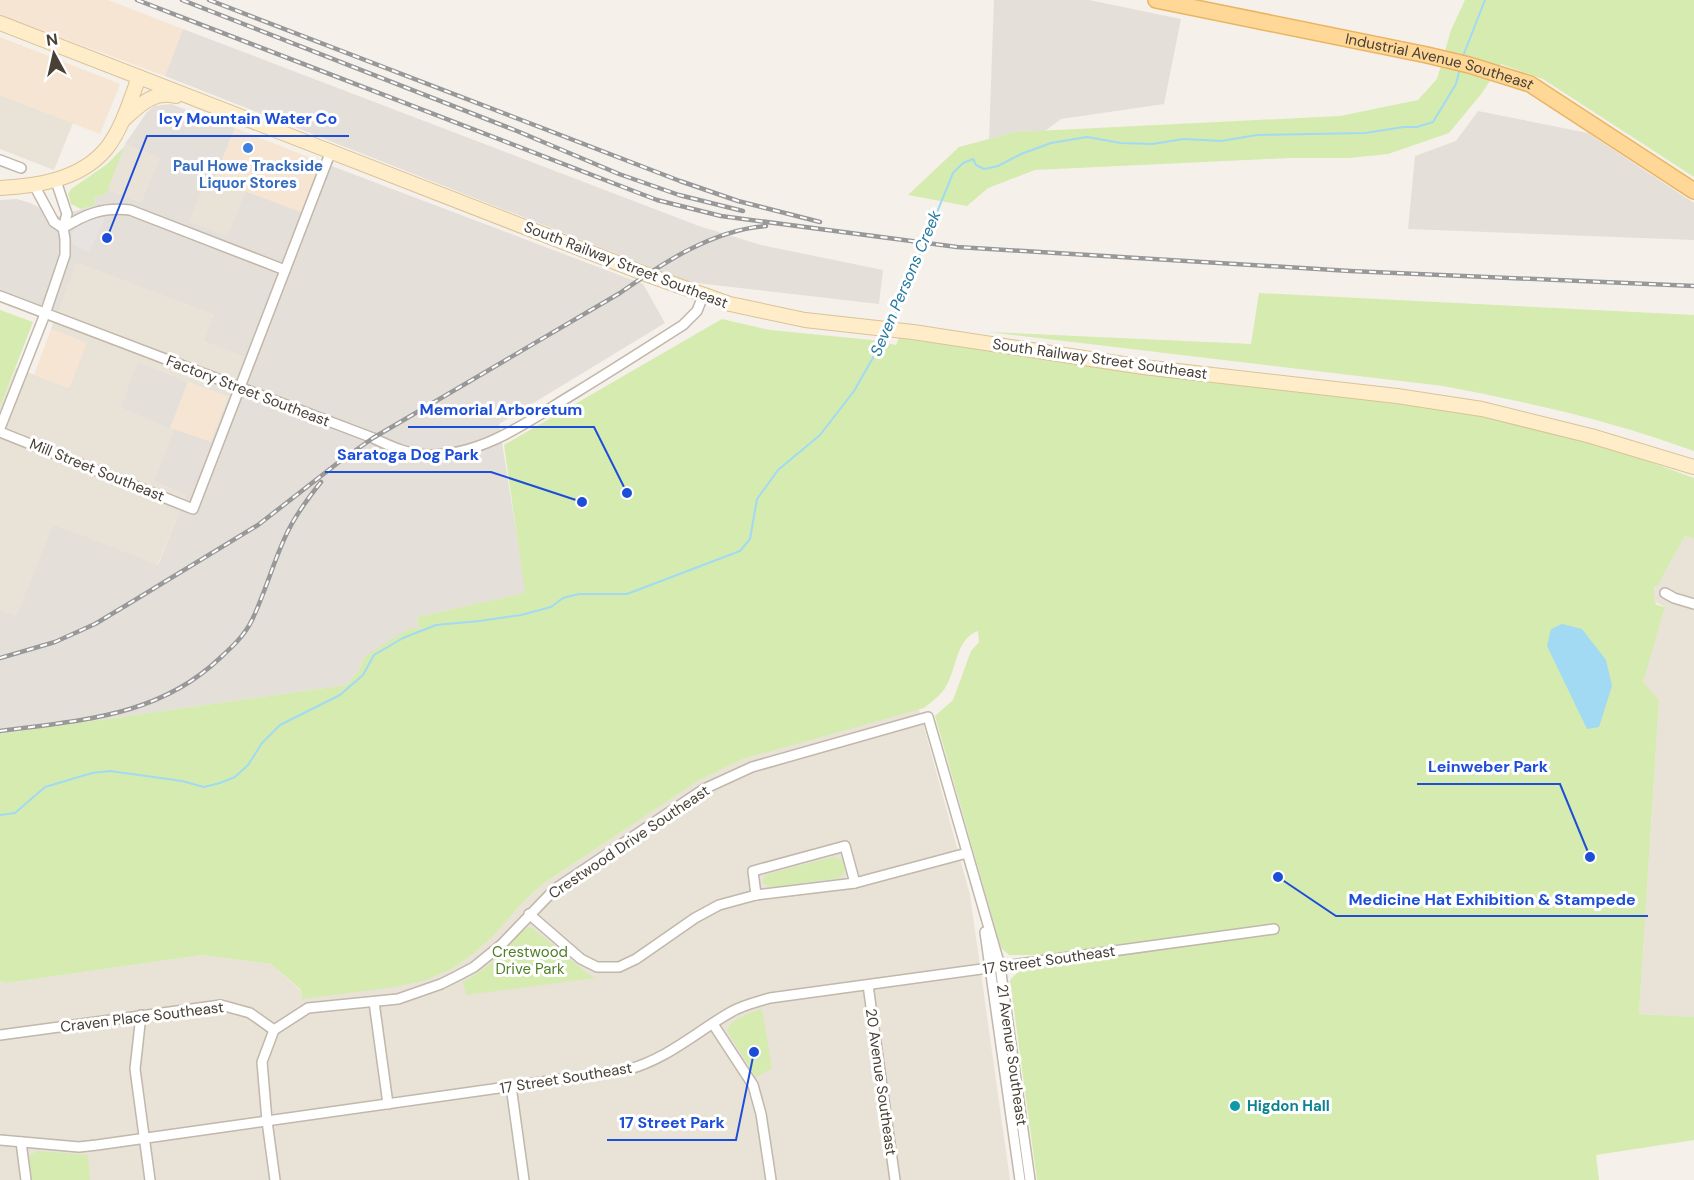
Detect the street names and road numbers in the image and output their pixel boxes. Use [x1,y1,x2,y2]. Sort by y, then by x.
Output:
street label: Industrial Avenue Southeast [1343,29,1538,94]
street label: South Railway Street Southeast [521,217,731,313]
street label: South Railway Street Southeast [991,334,1209,384]
street label: Factory Street Southeast [163,351,333,431]
street label: Mill Street Southeast [27,434,168,506]
street label: Crestwood Drive Southeast [545,781,713,903]
street label: 17 Street Southeast [981,941,1117,979]
street label: 21 Avenue Southeast [992,983,1032,1127]
street label: Craven Place Southeast [59,997,225,1037]
street label: 20 Avenue Southeast [861,1007,901,1157]
street label: 17 Street Southeast [498,1058,634,1098]

